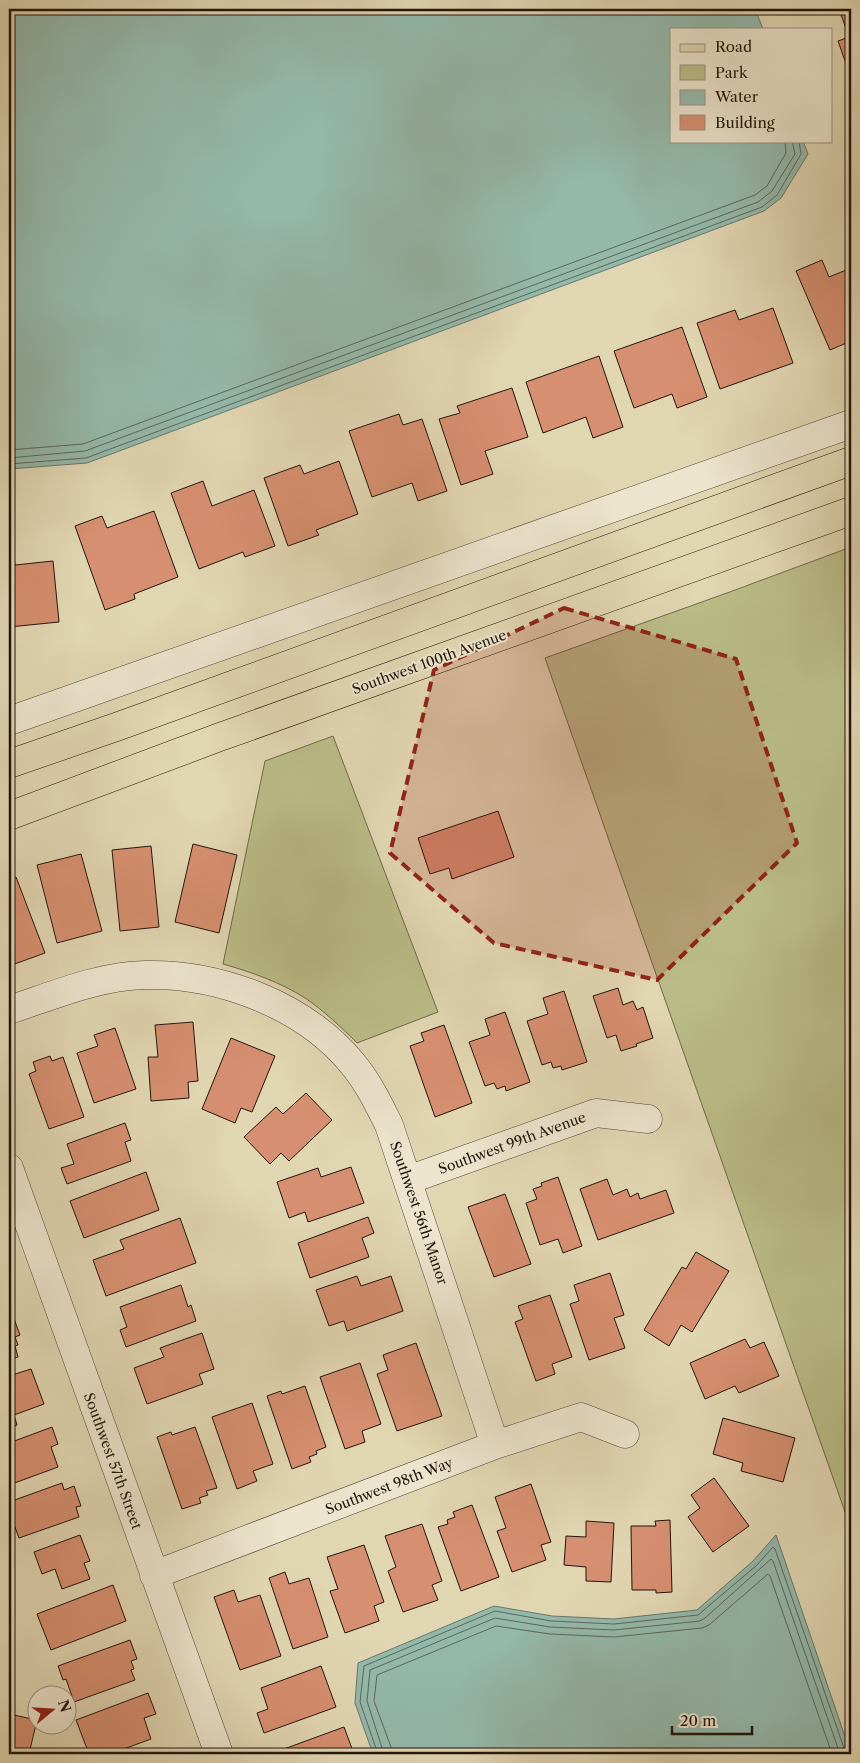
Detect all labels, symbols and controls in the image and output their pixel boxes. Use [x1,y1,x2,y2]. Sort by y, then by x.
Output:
legend [670,28,832,142]
text: Road [715,37,752,56]
text: Park [715,63,749,82]
text: Water [714,87,759,106]
text: Building [715,113,775,132]
street label: Southwest 100th Avenue [349,626,509,698]
street label: Southwest 99th Avenue [436,1108,588,1178]
street label: Southwest 56th Manor [386,1139,452,1287]
street label: Southwest 57th Street [80,1390,146,1532]
street label: Southwest 98th Way [323,1453,455,1519]
north arrow [28,1686,78,1736]
text: N [54,1697,75,1715]
scale bar [672,1703,752,1735]
text: 20 m [680,1711,716,1730]

